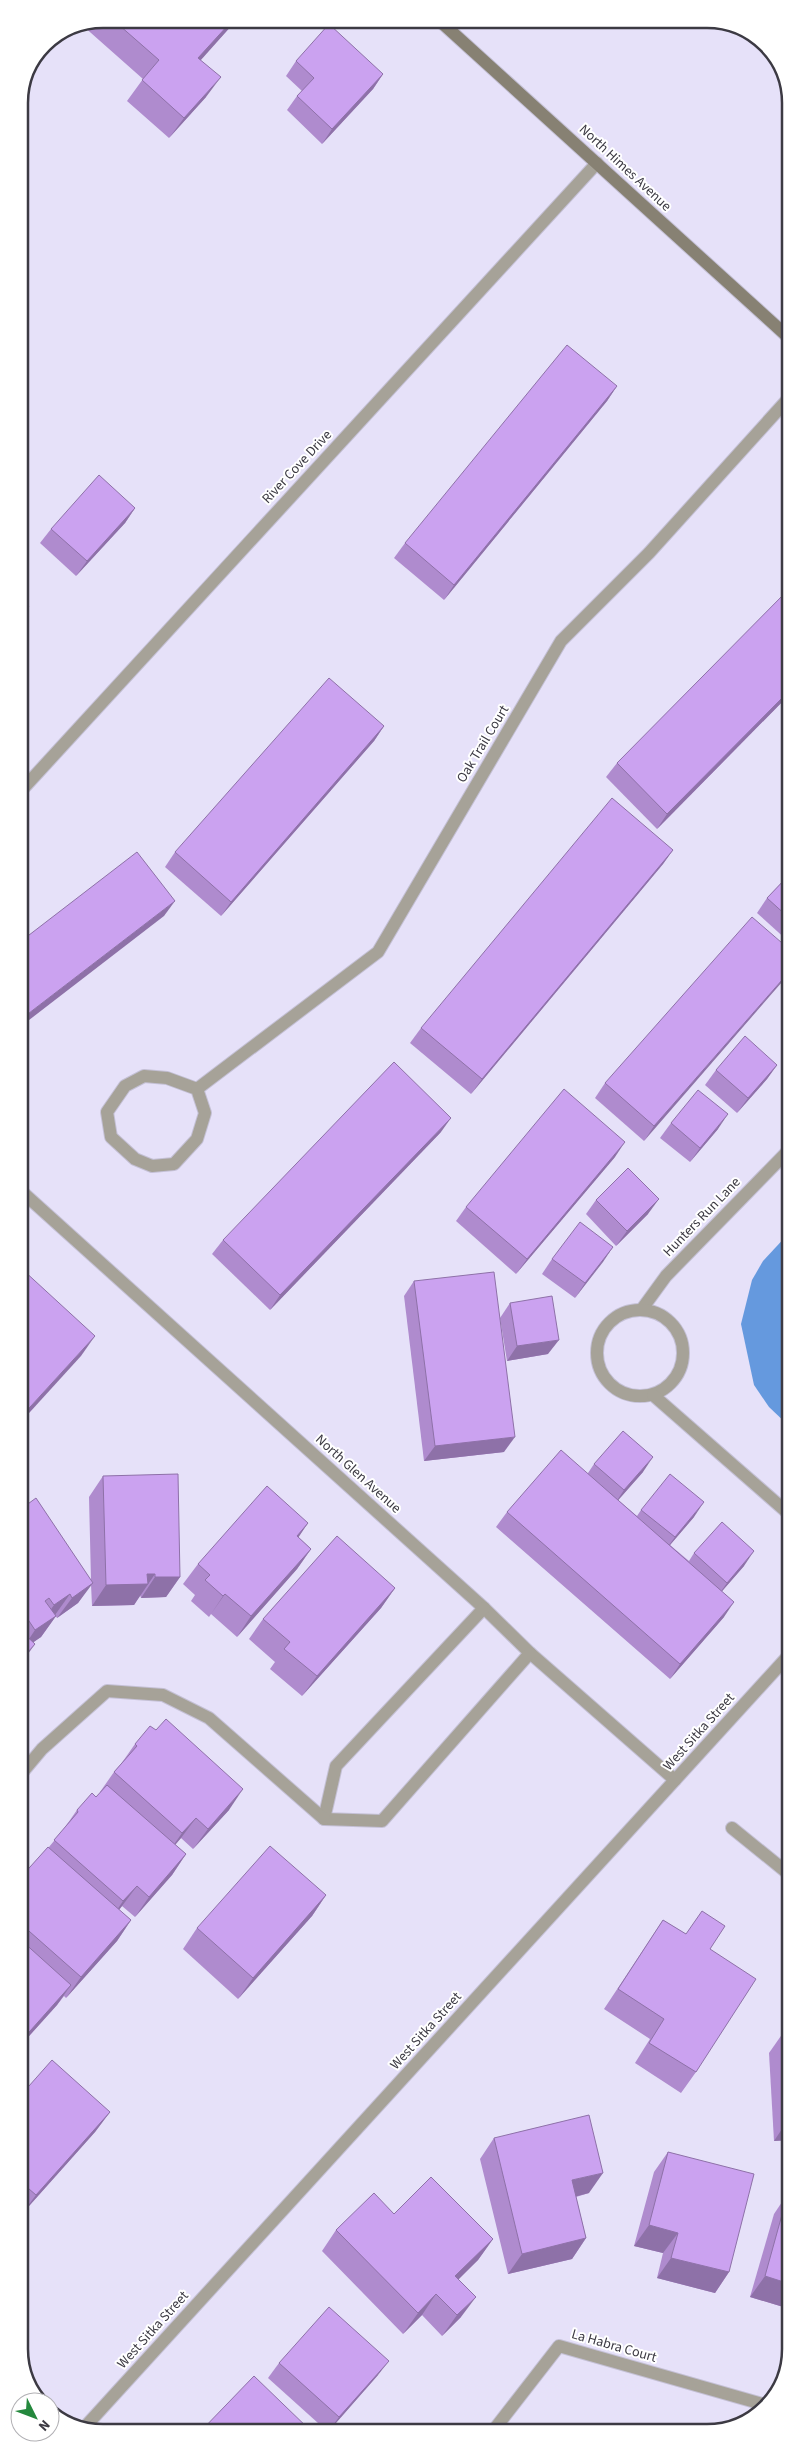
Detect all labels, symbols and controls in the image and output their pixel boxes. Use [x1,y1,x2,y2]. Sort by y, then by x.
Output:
street label: North Himes Avenue [574,120,676,216]
street label: River Cove Drive [257,426,337,508]
street label: Oak Trail Court [452,701,514,786]
street label: Hunters Run Lane [659,1173,745,1261]
street label: North Glen Avenue [311,1430,405,1518]
street label: West Sitka Street [659,1689,740,1775]
street label: West Sitka Street [386,1988,467,2074]
street label: West Sitka Street [113,2287,194,2373]
street label: La Habra Court [569,2324,659,2368]
north arrow [10,2392,60,2442]
text: N [33,2415,54,2435]

